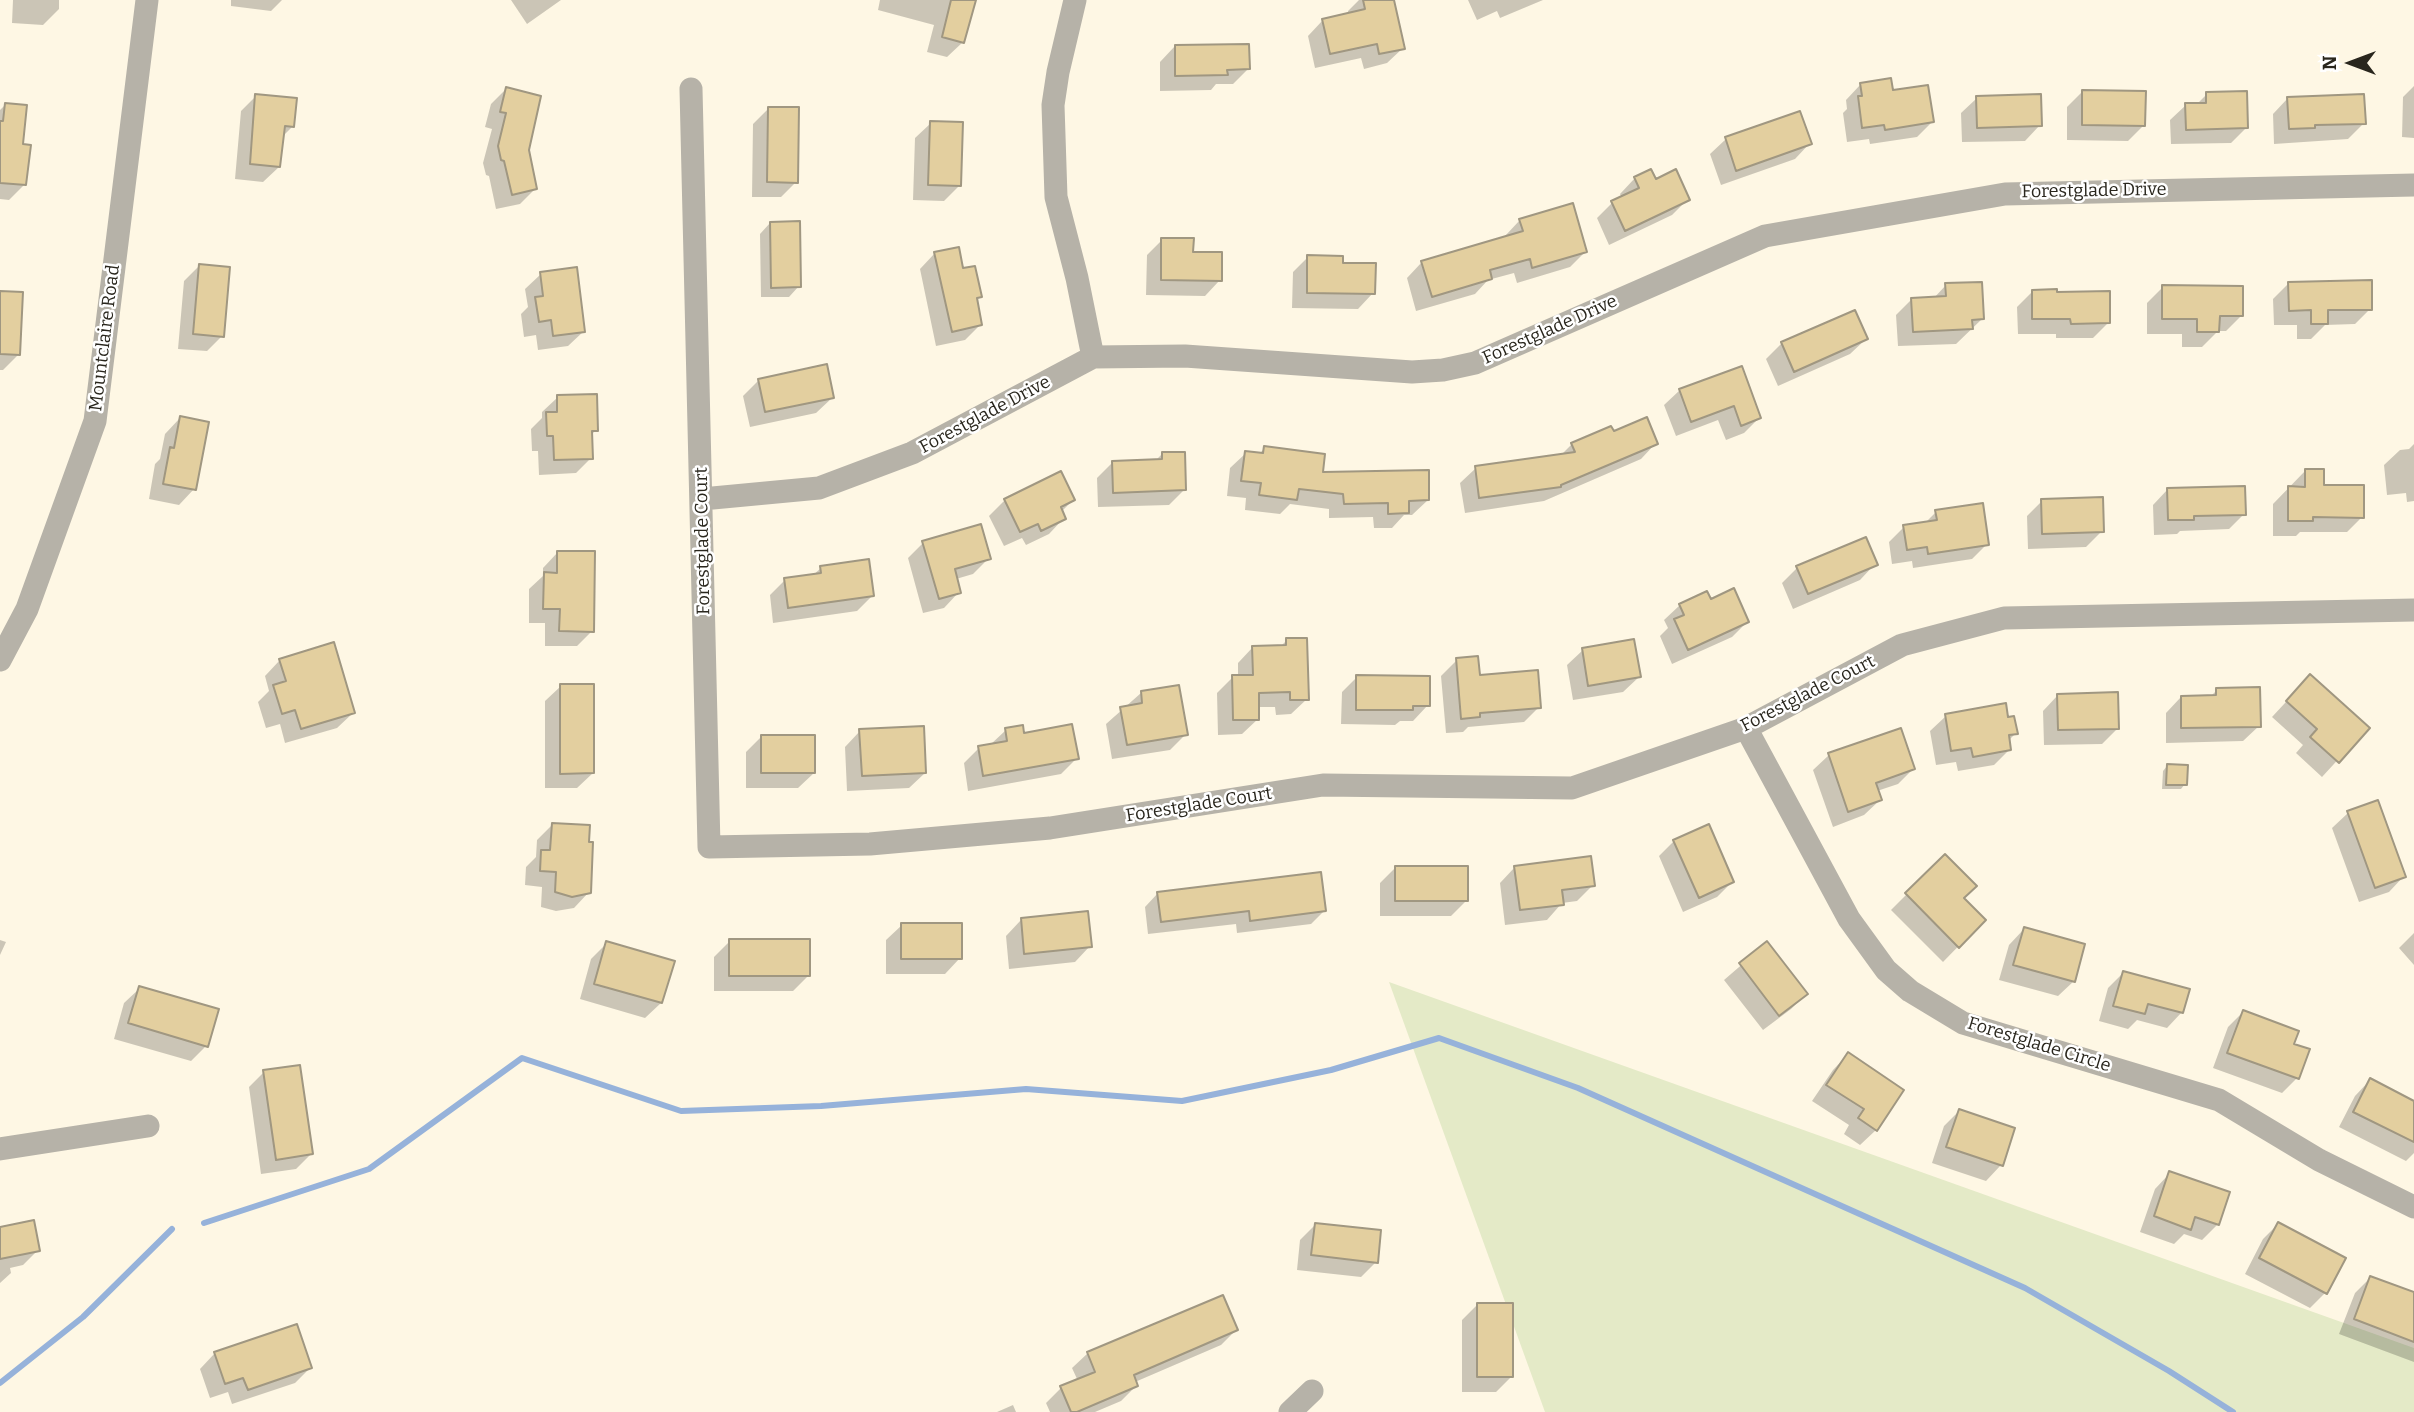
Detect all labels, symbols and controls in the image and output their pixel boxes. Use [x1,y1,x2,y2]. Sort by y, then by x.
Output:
north arrow [2316,28,2386,98]
text: N [2318,56,2341,70]
street label: Forestglade Drive [2021,179,2167,203]
street label: Mountclaire Road [85,264,125,412]
street label: Forestglade Drive [1479,291,1621,369]
street label: Forestglade Drive [916,371,1054,459]
street label: Forestglade Court [691,467,715,615]
street label: Forestglade Court [1737,651,1879,737]
street label: Forestglade Court [1124,783,1274,827]
street label: Forestglade Circle [1965,1013,2113,1077]

